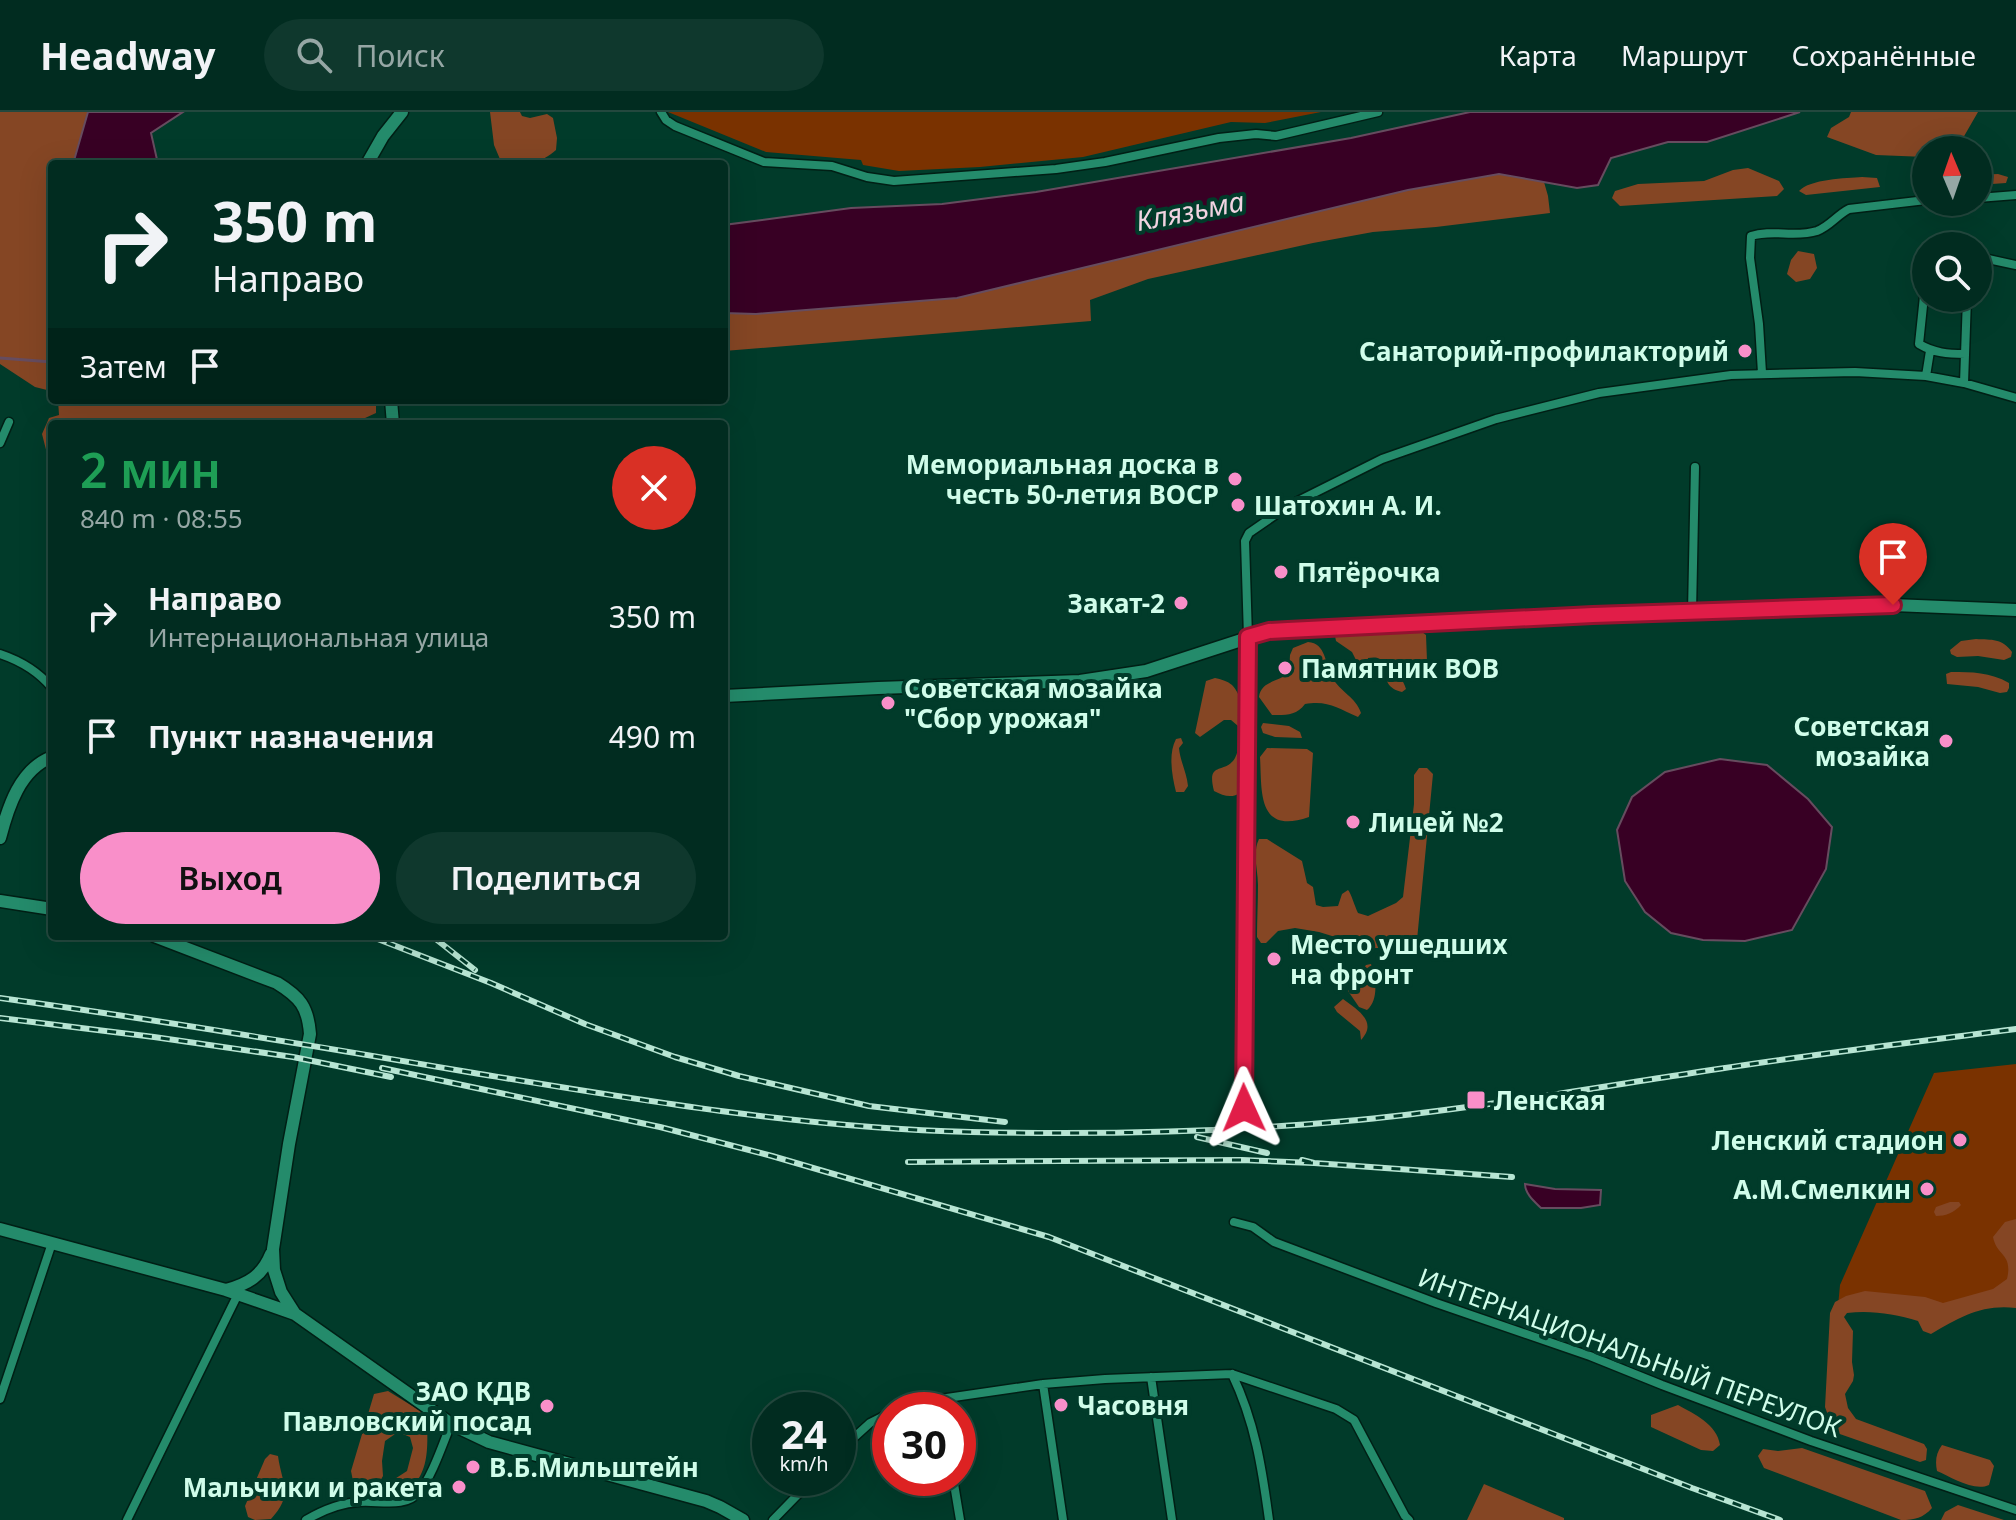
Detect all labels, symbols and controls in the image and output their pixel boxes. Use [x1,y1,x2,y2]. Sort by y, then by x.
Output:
search box [264,19,824,91]
text: Headway [40,29,216,81]
icon: search [292,33,336,77]
text: Поиск [356,35,445,76]
text: Карта [1499,36,1577,74]
text: Маршрут [1621,36,1747,74]
text: Сохранённые [1791,36,1976,74]
north arrow [1912,136,1992,216]
map controls [1912,136,1992,312]
water label: Клязьма [1133,181,1248,239]
text: 350 m [212,182,377,258]
icon: right [80,192,184,296]
button: search [1912,232,1992,312]
text: Направо [212,254,364,303]
place label: Санаторий-профилакторий [1359,333,1729,369]
marker: Санаторий-профилакторий [1736,342,1754,360]
icon: arrive [183,344,227,388]
text: Затем [80,346,167,387]
text: 2 мин [80,437,221,502]
button: close [612,446,696,530]
place label: Мемориальная доска в честь 50-летия ВОСР [906,446,1219,512]
marker: Мемориальная доска в честь 50-летия ВОСР [1226,470,1244,488]
place label: Шатохин А. И. [1254,487,1442,523]
marker: Шатохин А. И. [1229,496,1247,514]
text: 840 m · 08:55 [80,500,243,536]
pin [1859,523,1927,605]
icon: arrive [1871,535,1915,579]
place label: Пятёрочка [1297,554,1441,590]
marker: Пятёрочка [1272,563,1290,581]
text: Направо [148,578,282,619]
place label: Закат-2 [1068,585,1165,621]
icon: right [80,594,124,638]
marker: Закат-2 [1172,594,1190,612]
text: 350 m [609,596,696,637]
text: Интернациональная улица [148,619,489,655]
place label: Памятник ВОВ [1301,650,1499,686]
marker: Памятник ВОВ [1276,659,1294,677]
place label: Советская мозайка "Сбор урожая" [904,670,1163,736]
marker: Советская мозайка "Сбор урожая" [879,694,897,712]
place label: Советская мозайка [1793,708,1930,774]
icon: arrive [80,714,124,758]
text: Пункт назначения [148,716,434,757]
text: 490 m [609,716,696,757]
marker: Советская мозайка [1937,732,1955,750]
place label: Лицей №2 [1369,804,1504,840]
marker: Лицей №2 [1344,813,1362,831]
button: Выход [80,832,380,924]
button: Поделиться [396,832,696,924]
place label: Место ушедших на фронт [1290,926,1508,992]
marker: Место ушедших на фронт [1265,950,1283,968]
position arrow [1202,1066,1286,1150]
place label: Ленская [1494,1082,1606,1118]
marker: Ленская [1465,1089,1487,1111]
place label: Ленский стадион [1712,1122,1944,1158]
marker: Ленский стадион [1951,1131,1969,1149]
place label: А.М.Смелкин [1733,1171,1911,1207]
marker: А.М.Смелкин [1918,1180,1936,1198]
street label: ИНТЕРНАЦИОНАЛЬНЫЙ ПЕРЕУЛОК [1414,1259,1846,1445]
place label: ЗАО КДВ Павловский посад [282,1373,531,1439]
place label: Часовня [1077,1387,1189,1423]
speed limit sign: 30 [872,1392,976,1496]
marker: Часовня [1052,1396,1070,1414]
marker: ЗАО КДВ Павловский посад [538,1397,556,1415]
text: 24 [781,1406,827,1461]
place label: В.Б.Мильштейн [489,1449,699,1485]
text: km/h [779,1450,829,1477]
marker: В.Б.Мильштейн [464,1458,482,1476]
place label: Мальчики и ракета [183,1469,443,1505]
marker: Мальчики и ракета [450,1478,468,1496]

